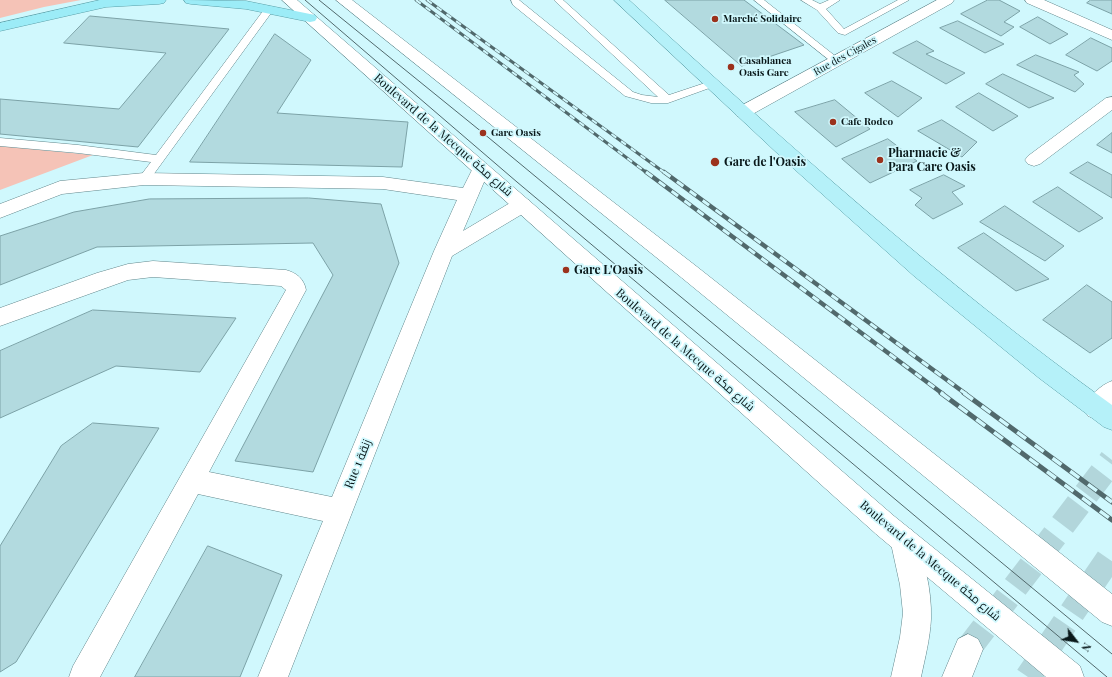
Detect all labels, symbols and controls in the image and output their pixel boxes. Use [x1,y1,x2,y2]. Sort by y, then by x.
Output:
place label: Marché Solidaire [723,13,802,25]
marker: Marché Solidaire [710,14,720,24]
street label: Rue des Cigales [812,34,878,78]
place label: Casablanca Oasis Gare [739,55,791,78]
marker: Casablanca Oasis Gare [726,62,736,72]
street label: Boulevard de la Mecque شارع مكة [371,71,515,199]
place label: Cafe Rodeo [841,116,893,128]
marker: Cafe Rodeo [828,117,838,127]
place label: Gare Oasis [491,127,541,139]
marker: Gare Oasis [478,128,488,138]
place label: Pharmacie & Para Care Oasis [888,146,976,174]
place label: Gare de l'Oasis [724,155,806,169]
marker: Pharmacie & Para Care Oasis [875,155,885,165]
marker: Gare de l'Oasis [709,156,721,168]
place label: Gare L'Oasis [574,263,643,277]
marker: Gare L'Oasis [561,265,571,275]
street label: Boulevard de la Mecque شارع مكة [613,286,757,414]
street label: Rue 1 زنقة [342,437,374,491]
street label: Boulevard de la Mecque شارع مكة [857,498,1003,624]
north arrow [1056,621,1096,661]
text: N [1078,640,1095,655]

